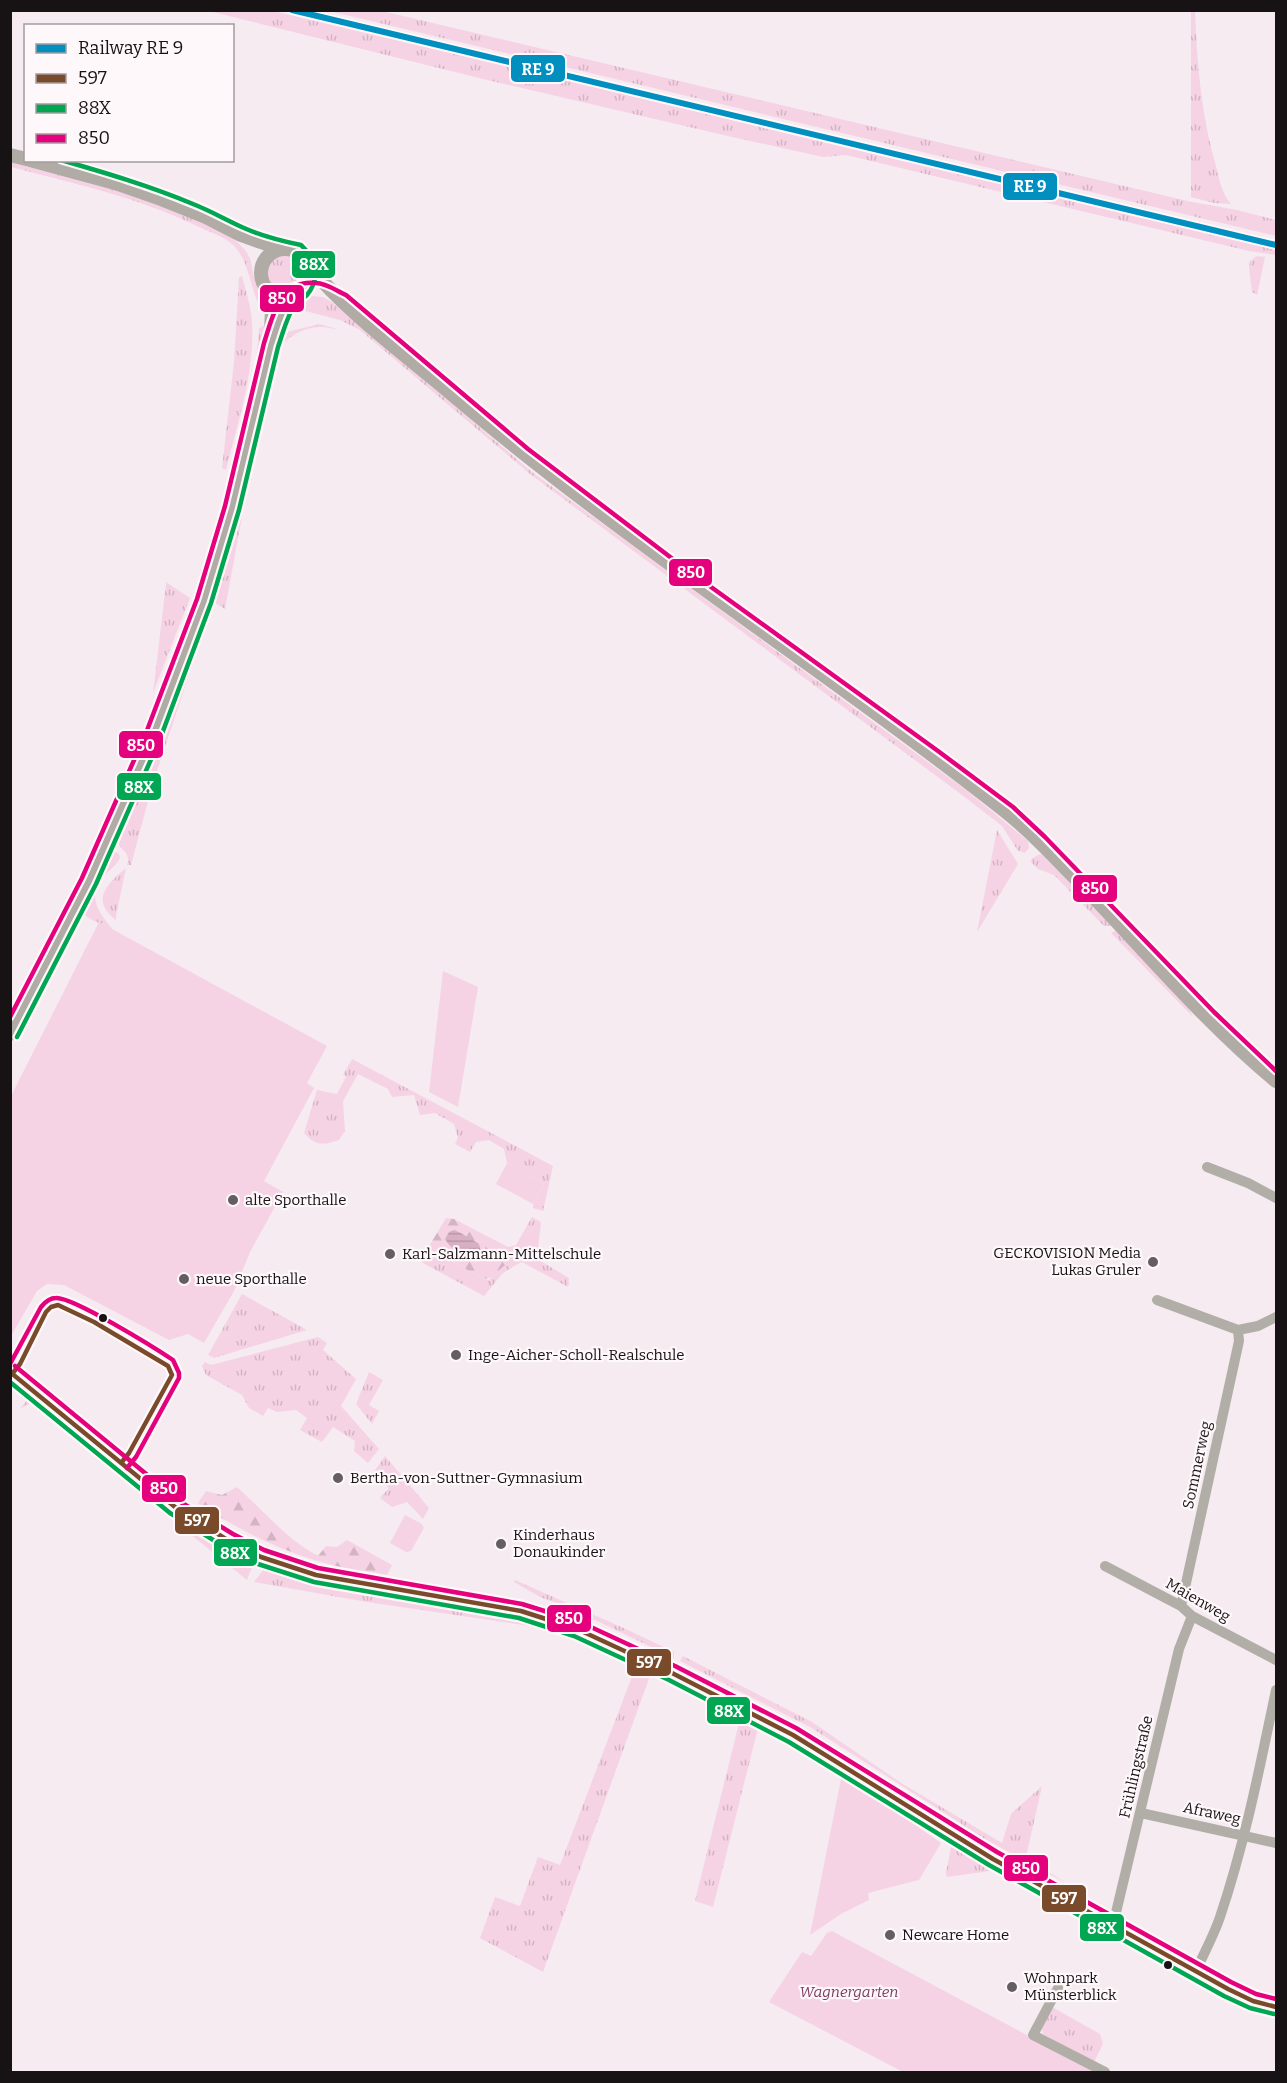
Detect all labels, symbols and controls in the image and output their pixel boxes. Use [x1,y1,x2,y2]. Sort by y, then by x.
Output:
legend [24,24,234,162]
text: Railway RE 9 [78,37,183,59]
line badge: RE 9 [510,54,566,83]
text: RE 9 [522,60,554,79]
text: 597 [78,67,107,89]
text: 88X [78,97,112,119]
text: 850 [78,127,110,149]
line badge: RE 9 [1002,172,1058,201]
text: RE 9 [1014,177,1046,196]
line badge: 88X [291,250,336,279]
text: 88X [299,255,330,274]
line badge: 850 [259,284,305,313]
text: 850 [268,289,296,308]
line badge: 850 [668,558,713,587]
text: 850 [677,563,705,582]
line badge: 850 [118,730,164,759]
text: 850 [127,736,155,755]
line badge: 88X [116,772,162,801]
text: 88X [124,778,155,797]
line badge: 850 [1072,874,1118,903]
text: 850 [1081,879,1109,898]
place label: alte Sporthalle [245,1191,346,1209]
marker: alte Sporthalle [226,1193,240,1207]
place label: GECKOVISION Media Lukas Gruler [993,1244,1141,1279]
place label: Karl-Salzmann-Mittelschule [402,1245,601,1263]
marker: Karl-Salzmann-Mittelschule [383,1247,397,1261]
marker: GECKOVISION Media Lukas Gruler [1146,1255,1160,1269]
place label: neue Sporthalle [196,1270,307,1288]
marker: neue Sporthalle [177,1272,191,1286]
unlabelled marker [97,1312,109,1324]
place label: Inge-Aicher-Scholl-Realschule [468,1346,685,1364]
marker: Inge-Aicher-Scholl-Realschule [449,1348,463,1362]
street label: Sommerweg [1179,1419,1215,1511]
place label: Bertha-von-Suttner-Gymnasium [350,1469,583,1487]
marker: Bertha-von-Suttner-Gymnasium [331,1471,345,1485]
line badge: 850 [141,1474,187,1503]
text: 850 [150,1479,178,1498]
line badge: 597 [174,1506,220,1535]
text: 597 [184,1511,211,1530]
place label: Kinderhaus Donaukinder [513,1526,606,1561]
marker: Kinderhaus Donaukinder [494,1537,508,1551]
line badge: 88X [213,1538,258,1567]
text: 88X [220,1544,251,1563]
street label: Maienweg [1163,1574,1233,1626]
line badge: 850 [546,1604,592,1633]
text: 850 [555,1609,583,1628]
line badge: 597 [626,1648,672,1677]
text: 597 [636,1653,663,1672]
line badge: 88X [706,1696,751,1725]
text: 88X [714,1702,745,1721]
street label: Frühlingstraße [1115,1714,1157,1820]
street label: Afraweg [1182,1798,1242,1828]
line badge: 850 [1003,1854,1049,1882]
text: 850 [1012,1859,1040,1878]
line badge: 597 [1041,1884,1087,1913]
text: 597 [1051,1889,1078,1908]
line badge: 88X [1079,1913,1125,1942]
text: 88X [1087,1919,1118,1938]
place label: Newcare Home [902,1926,1009,1944]
marker: Newcare Home [883,1928,897,1942]
unlabelled marker [1162,1959,1174,1971]
place label: Wohnpark Münsterblick [1024,1969,1117,2004]
marker: Wohnpark Münsterblick [1005,1980,1019,1994]
park label: Wagnergarten [800,1983,898,2001]

